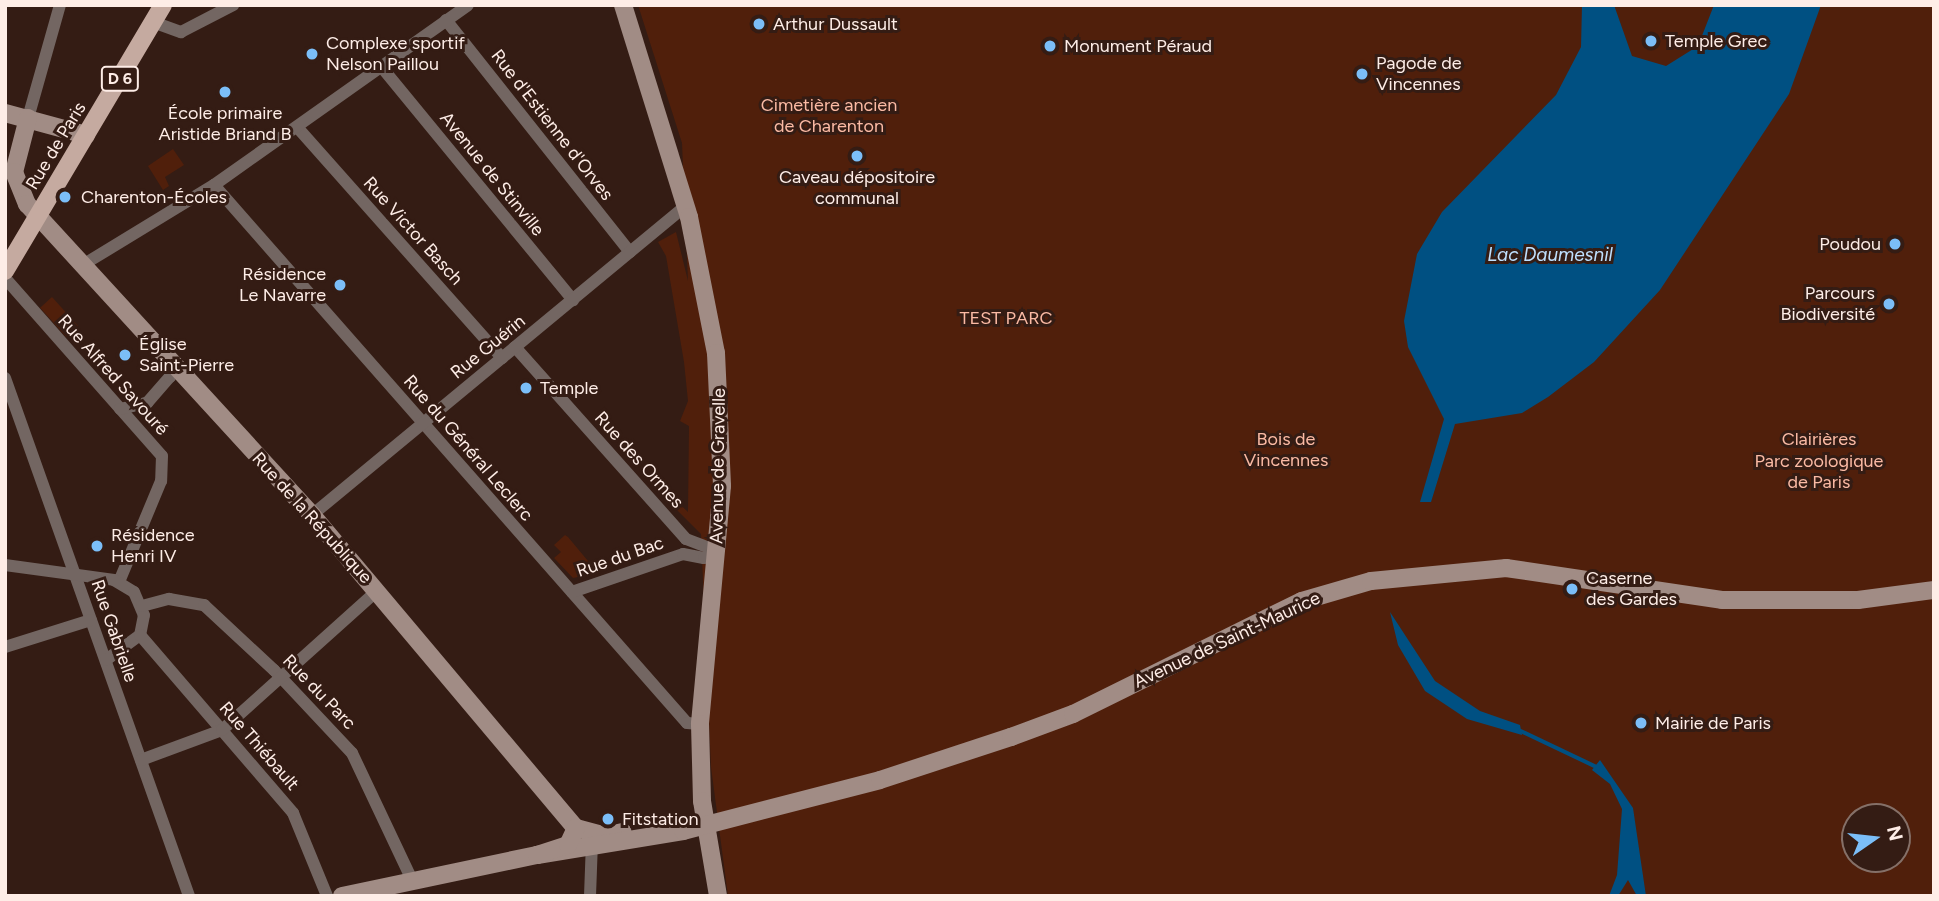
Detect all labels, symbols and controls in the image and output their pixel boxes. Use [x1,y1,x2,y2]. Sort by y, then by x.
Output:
place label: Arthur Dussault [773,13,898,35]
marker: Arthur Dussault [751,16,767,32]
place label: Temple Grec [1665,30,1767,52]
place label: Complexe sportif Nelson Paillou [326,33,465,76]
marker: Temple Grec [1643,33,1659,49]
place label: Monument Péraud [1064,35,1212,57]
marker: Monument Péraud [1042,38,1058,54]
street label: Rue d'Estienne d'Orves [486,45,618,205]
marker: Complexe sportif Nelson Paillou [304,46,320,62]
place label: Pagode de Vincennes [1376,53,1462,96]
road number: D 6 [101,66,139,92]
marker: Pagode de Vincennes [1354,66,1370,82]
marker: École primaire Aristide Briand B [217,84,233,100]
park label: Cimetière ancien de Charenton [761,95,897,138]
street label: Rue de Paris [21,98,91,194]
place label: École primaire Aristide Briand B [158,103,292,146]
street label: Avenue de Stinville [435,108,549,240]
marker: Caveau dépositoire communal [849,148,865,164]
place label: Caveau dépositoire communal [779,167,935,210]
street label: Rue Victor Basch [359,172,467,290]
place label: Charenton-Écoles [81,186,227,208]
marker: Charenton-Écoles [55,187,75,207]
place label: Poudou [1819,233,1881,255]
marker: Poudou [1887,236,1903,252]
water label: Lac Daumesnil [1487,244,1613,266]
place label: Résidence Le Navarre [239,264,326,306]
marker: Résidence Le Navarre [332,277,348,293]
place label: Parcours Biodiversité [1780,283,1875,326]
marker: Parcours Biodiversité [1881,296,1897,312]
park label: TEST PARC [960,307,1052,329]
street label: Rue Alfred Savouré [53,310,173,440]
street label: Rue Guérin [446,310,530,384]
place label: Église Saint-Pierre [139,334,234,376]
marker: Église Saint-Pierre [117,347,133,363]
street label: Rue du Général Leclerc [399,371,537,525]
place label: Temple [540,377,598,399]
marker: Temple [518,380,534,396]
street label: Avenue de Gravelle [706,388,730,544]
street label: Rue des Ormes [590,407,688,513]
park label: Clairières [1782,428,1856,450]
park label: Bois de Vincennes [1244,429,1328,472]
street label: Rue de la République [248,448,376,588]
park label: Parc zoologique de Paris [1755,451,1883,494]
place label: Résidence Henri IV [111,525,195,568]
street label: Rue du Bac [574,532,666,582]
marker: Résidence Henri IV [89,538,105,554]
place label: Caserne des Gardes [1586,568,1677,610]
street label: Rue Gabrielle [86,577,142,685]
marker: Caserne des Gardes [1564,581,1580,597]
street label: Avenue de Saint-Maurice [1130,587,1324,693]
street label: Rue du Parc [278,650,360,734]
street label: Rue Thiébault [215,697,303,795]
place label: Mairie de Paris [1655,712,1771,734]
marker: Mairie de Paris [1633,715,1649,731]
north arrow [1841,803,1911,873]
place label: Fitstation [622,808,699,830]
marker: Fitstation [600,811,616,827]
text: N [1882,823,1908,843]

